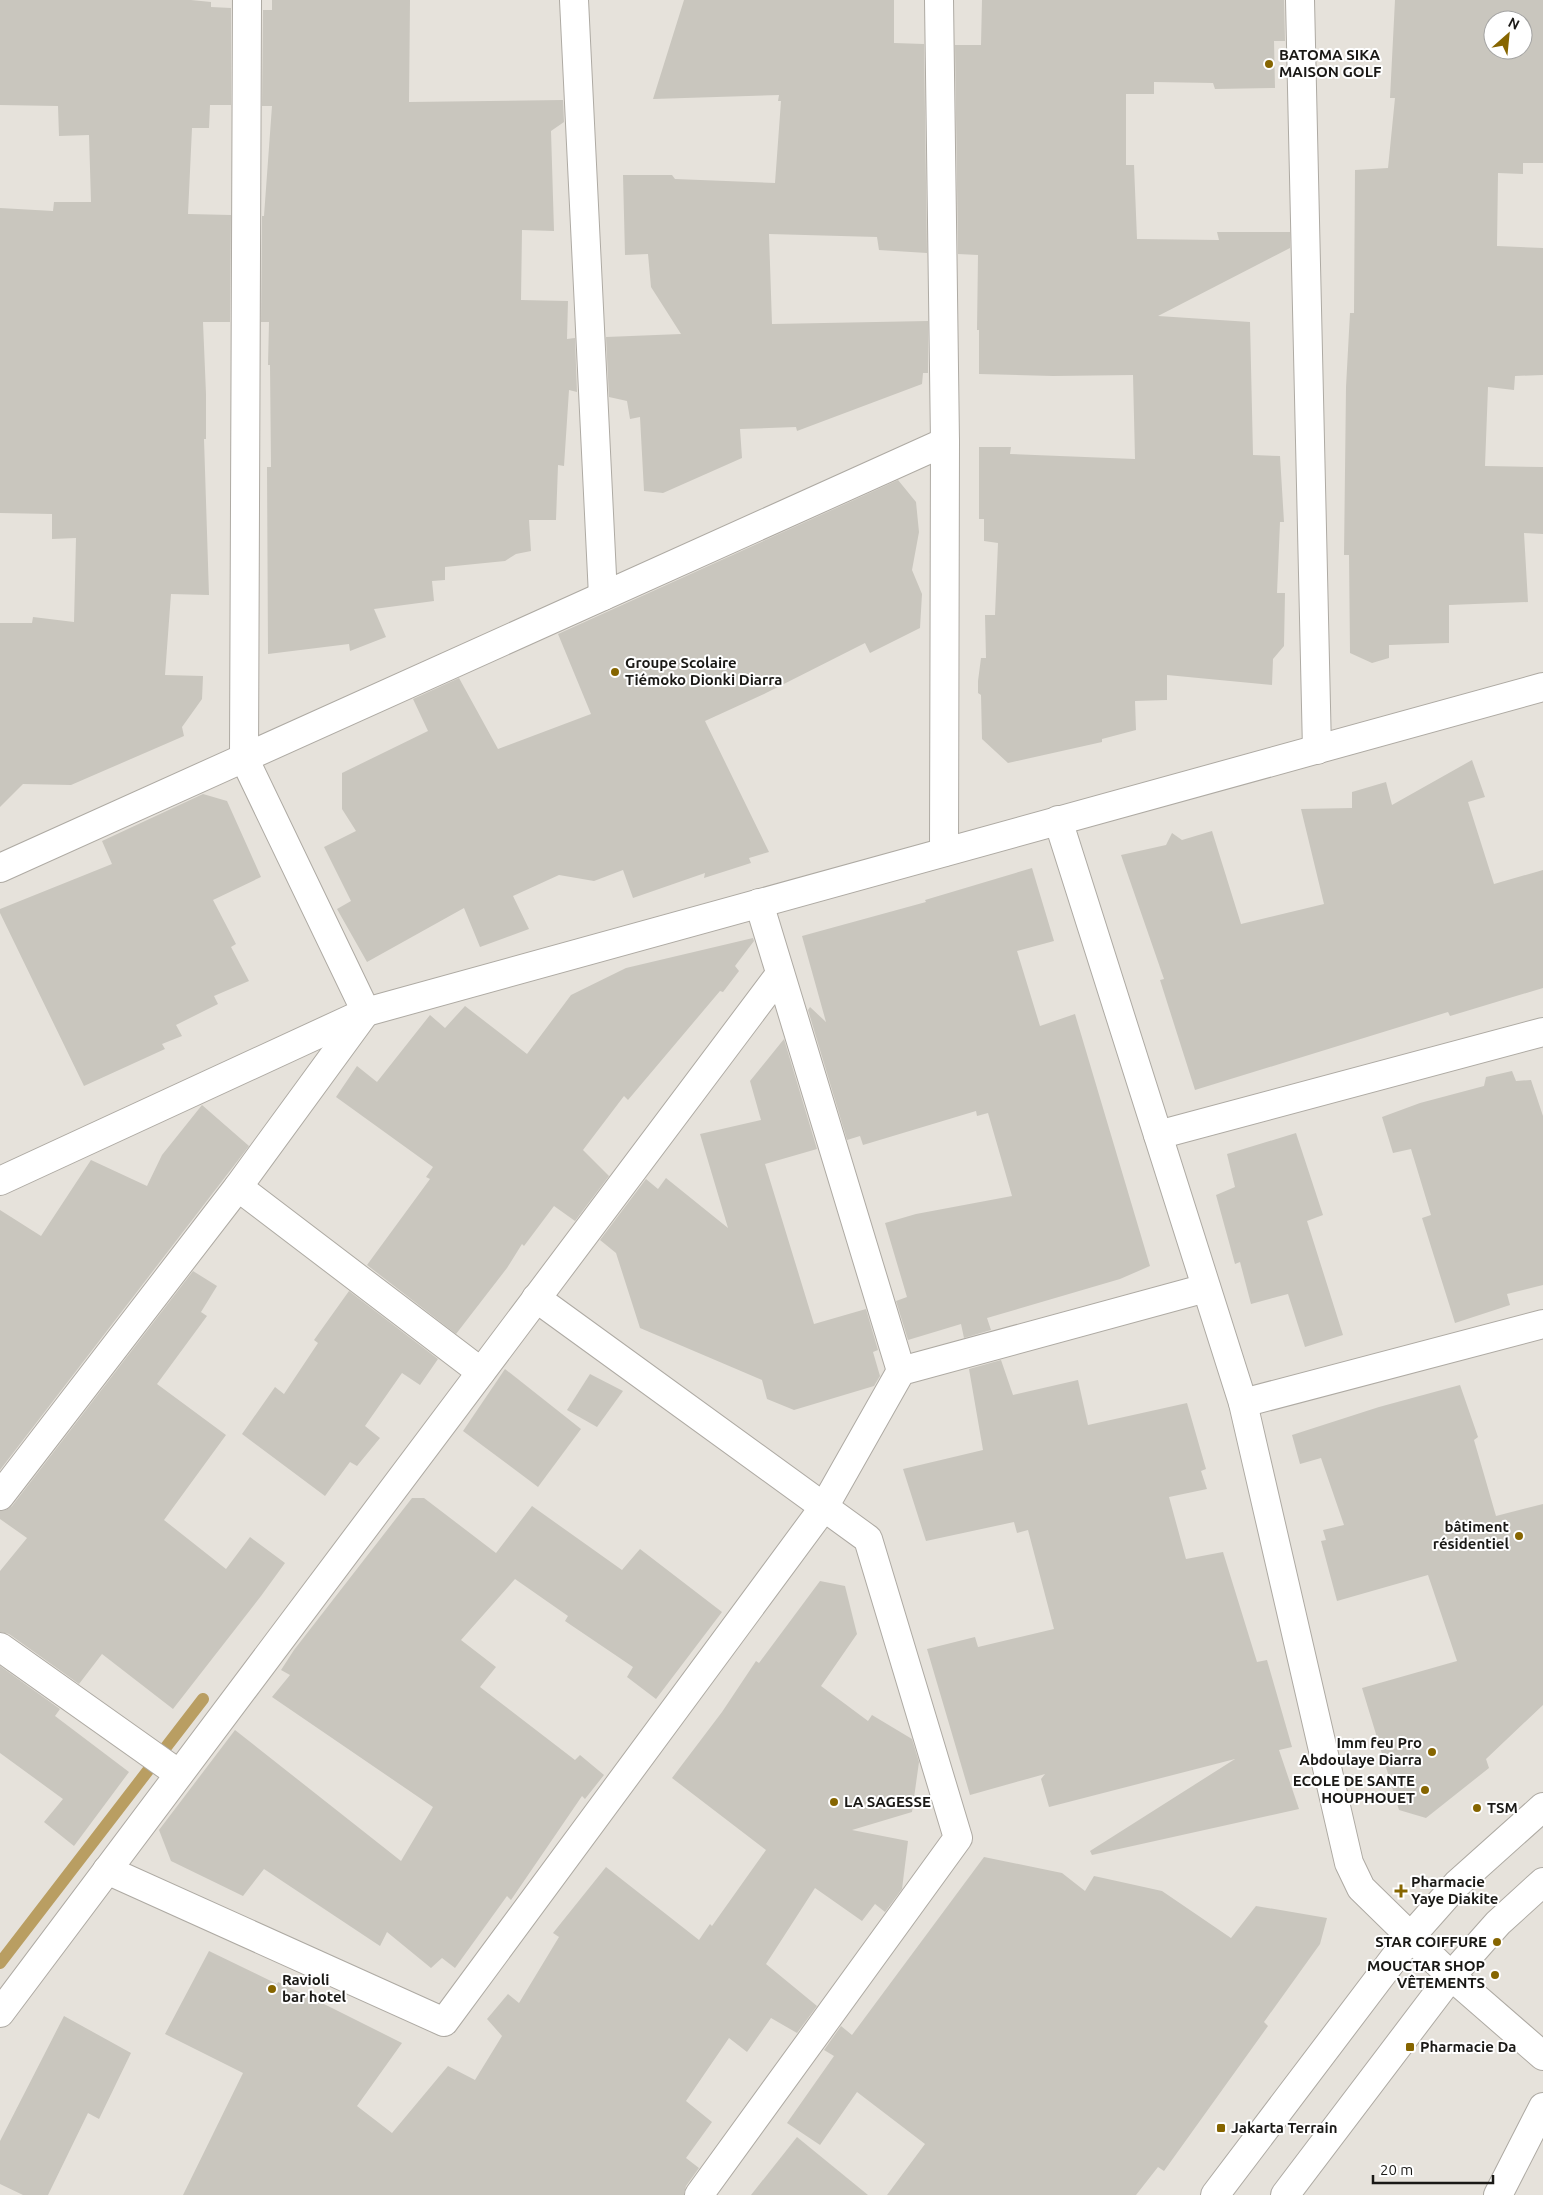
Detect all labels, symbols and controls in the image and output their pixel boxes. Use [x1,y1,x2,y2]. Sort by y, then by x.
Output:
north arrow [1483,10,1533,60]
text: N [1506,14,1522,33]
place label: BATOMA SIKA MAISON GOLF [1279,46,1381,80]
marker: BATOMA SIKA MAISON GOLF [1263,58,1275,70]
place label: Groupe Scolaire Tiémoko Dionki Diarra [625,654,782,688]
marker: Groupe Scolaire Tiémoko Dionki Diarra [609,666,621,678]
place label: bâtiment résidentiel [1433,1518,1510,1552]
marker: bâtiment résidentiel [1513,1530,1525,1542]
place label: Imm feu Pro Abdoulaye Diarra [1299,1734,1422,1768]
marker: Imm feu Pro Abdoulaye Diarra [1426,1746,1438,1758]
place label: ECOLE DE SANTE HOUPHOUET [1293,1772,1415,1806]
marker: ECOLE DE SANTE HOUPHOUET [1419,1784,1431,1796]
place label: LA SAGESSE [844,1793,931,1810]
marker: LA SAGESSE [828,1796,840,1808]
place label: TSM [1487,1799,1518,1816]
marker: TSM [1471,1802,1483,1814]
place label: Pharmacie Yaye Diakite [1411,1873,1498,1907]
marker: Pharmacie Yaye Diakite [1395,1885,1407,1897]
place label: STAR COIFFURE [1375,1933,1487,1950]
marker: STAR COIFFURE [1491,1936,1503,1948]
place label: MOUCTAR SHOP VÊTEMENTS [1367,1957,1485,1991]
marker: MOUCTAR SHOP VÊTEMENTS [1489,1969,1501,1981]
place label: Ravioli bar hotel [282,1971,347,2005]
marker: Ravioli bar hotel [266,1983,278,1995]
place label: Pharmacie Da [1420,2038,1516,2055]
marker: Pharmacie Da [1404,2041,1416,2053]
place label: Jakarta Terrain [1231,2119,1337,2136]
marker: Jakarta Terrain [1215,2122,1227,2134]
scale bar [1373,2152,1493,2184]
text: 20 m [1380,2161,1413,2178]

